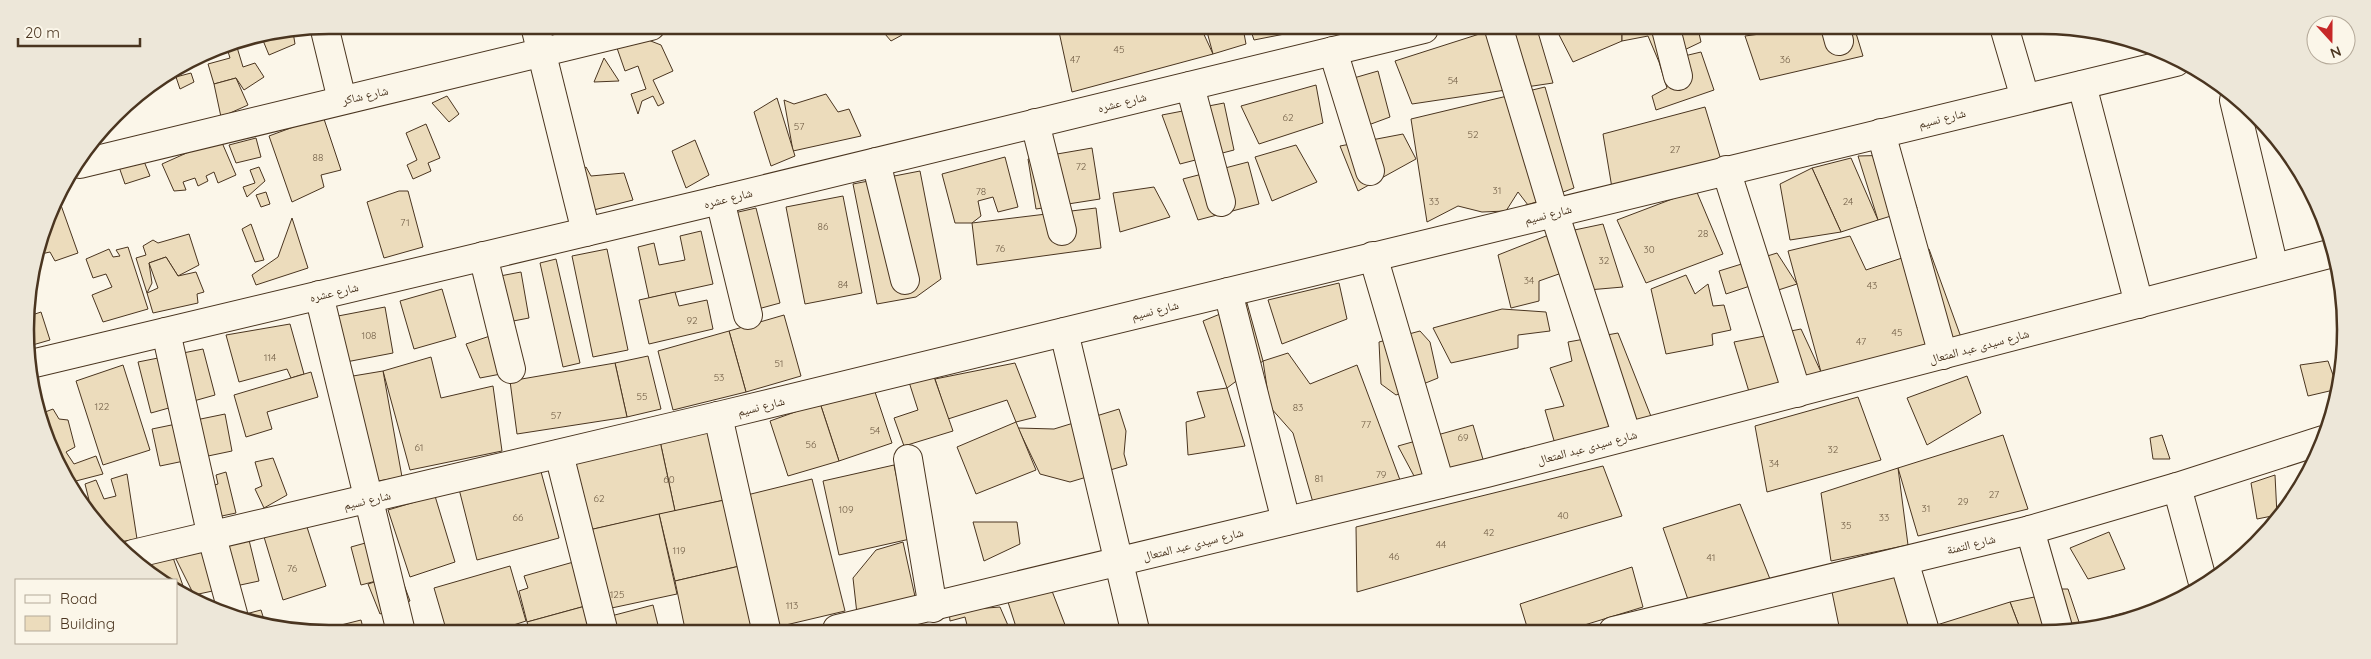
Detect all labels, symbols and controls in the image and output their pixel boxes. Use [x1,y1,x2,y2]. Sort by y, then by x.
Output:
scale bar [18,15,140,47]
north arrow [2306,15,2356,65]
text: 20 m [25,23,60,42]
text: N [2328,42,2344,62]
house number: 45 [1114,43,1124,56]
house number: 47 [1070,53,1080,66]
house number: 36 [1780,53,1791,66]
house number: 54 [1448,74,1458,87]
street label: شارع شاكر [340,82,390,109]
street label: شارع عشره [1096,89,1148,116]
street label: شارع نسيم [1917,105,1967,132]
house number: 62 [1283,111,1294,124]
house number: 57 [794,120,804,133]
house number: 52 [1468,128,1479,141]
house number: 27 [1670,143,1680,156]
house number: 88 [313,151,323,164]
house number: 72 [1076,160,1087,173]
house number: 31 [1493,184,1501,197]
street label: شارع عشره [702,185,754,212]
house number: 78 [976,185,986,198]
house number: 33 [1429,195,1439,208]
house number: 24 [1843,195,1853,208]
street label: شارع نسيم [1523,201,1573,228]
house number: 71 [400,216,410,229]
house number: 86 [818,220,829,233]
house number: 28 [1698,227,1708,240]
house number: 76 [995,242,1006,255]
house number: 30 [1643,243,1655,256]
house number: 32 [1599,254,1610,267]
house number: 34 [1524,274,1534,287]
house number: 84 [838,278,848,291]
street label: شارع عشره [308,279,360,306]
house number: 43 [1867,279,1877,292]
street label: شارع نسيم [1130,297,1180,324]
house number: 92 [686,314,698,327]
street label: شارع سيدى عبد المتعال [1927,325,2031,368]
house number: 45 [1892,326,1902,339]
house number: 108 [361,329,377,342]
house number: 47 [1856,335,1866,348]
house number: 114 [264,351,276,364]
house number: 51 [774,357,784,370]
house number: 53 [714,371,724,384]
house number: 55 [637,390,647,403]
street label: شارع نسيم [736,393,786,420]
house number: 122 [95,400,110,413]
house number: 83 [1293,401,1303,414]
house number: 57 [551,409,561,422]
house number: 77 [1361,418,1371,431]
house number: 54 [870,424,880,437]
street label: شارع سيدى عبد المتعال [1535,426,1639,469]
house number: 69 [1458,431,1469,444]
house number: 56 [806,438,817,451]
house number: 61 [414,441,424,454]
house number: 32 [1828,443,1839,456]
house number: 34 [1769,457,1779,470]
house number: 79 [1376,468,1387,481]
house number: 81 [1314,472,1324,485]
house number: 60 [663,473,675,486]
street label: شارع نسيم [342,487,392,514]
house number: 27 [1989,488,1999,501]
house number: 62 [594,492,605,505]
house number: 29 [1957,495,1969,508]
house number: 31 [1922,502,1930,515]
house number: 109 [838,503,854,516]
house number: 40 [1557,509,1569,522]
house number: 66 [513,511,524,524]
house number: 33 [1879,511,1889,524]
house number: 35 [1841,519,1851,532]
street label: شارع سيدى عبد المتعال [1141,524,1245,565]
house number: 42 [1484,526,1495,539]
street label: شارع التمنة [1945,531,1997,558]
house number: 44 [1436,538,1446,551]
house number: 119 [673,544,686,557]
house number: 46 [1389,550,1400,563]
house number: 41 [1707,551,1715,564]
house number: 76 [287,562,298,575]
legend [15,579,178,644]
house number: 125 [610,588,624,601]
text: Road [60,589,97,608]
house number: 113 [786,599,798,612]
text: Building [60,614,115,633]

